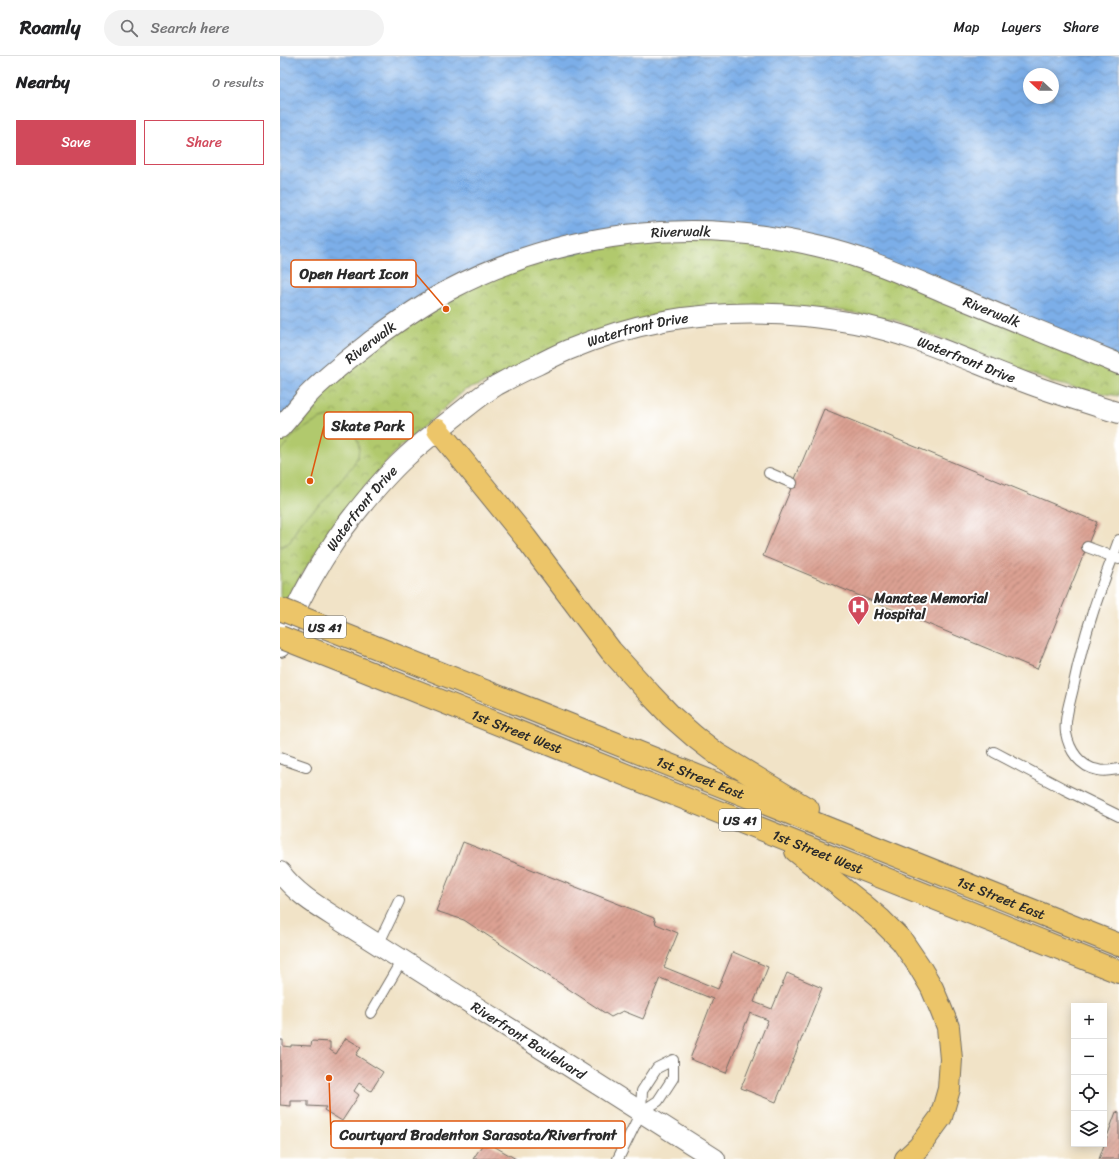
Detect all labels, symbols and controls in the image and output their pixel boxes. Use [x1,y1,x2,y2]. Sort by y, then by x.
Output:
search box [104,10,384,46]
text: Roamly [20,11,80,44]
text: Search here [150,15,229,41]
text: Map [954,15,979,40]
text: Layers [1001,15,1041,40]
text: Share [1063,15,1099,40]
icon: search [118,17,140,39]
text: Nearby [16,67,70,97]
north arrow [1023,68,1059,104]
text: 0 results [212,71,264,94]
button: Save [16,120,136,165]
button: Share [144,120,264,165]
street label: Riverwalk [650,219,712,246]
callout: Open Heart Icon [291,260,416,287]
text: Open Heart Icon [299,261,409,287]
street label: Riverwalk [959,289,1025,335]
street label: Waterfront Drive [583,305,690,355]
street label: Riverwalk [339,314,402,371]
street label: Waterfront Drive [913,329,1019,391]
callout: Skate Park [324,412,413,439]
text: Skate Park [330,413,406,439]
street label: Waterfront Drive [320,460,404,556]
place label: Manatee Memorial Hospital [873,586,989,627]
hospital icon: Manatee Memorial Hospital [846,593,872,626]
road number: US 41 [304,616,346,638]
street label: 1st Street West [468,702,566,761]
street label: 1st Street East [652,749,748,807]
road number: US 41 [719,809,761,831]
street label: 1st Street West [768,823,867,882]
street label: 1st Street East [953,869,1049,927]
street label: Riverfront Boulelvard [466,995,592,1088]
map controls [1071,1003,1107,1147]
button: + [1071,1003,1107,1039]
button: − [1071,1039,1107,1075]
button: locate [1071,1075,1107,1111]
button: layers [1071,1111,1107,1147]
callout: Courtyard Bradenton Sarasota/Riverfront [331,1121,625,1148]
text: Courtyard Bradenton Sarasota/Riverfront [338,1122,618,1148]

